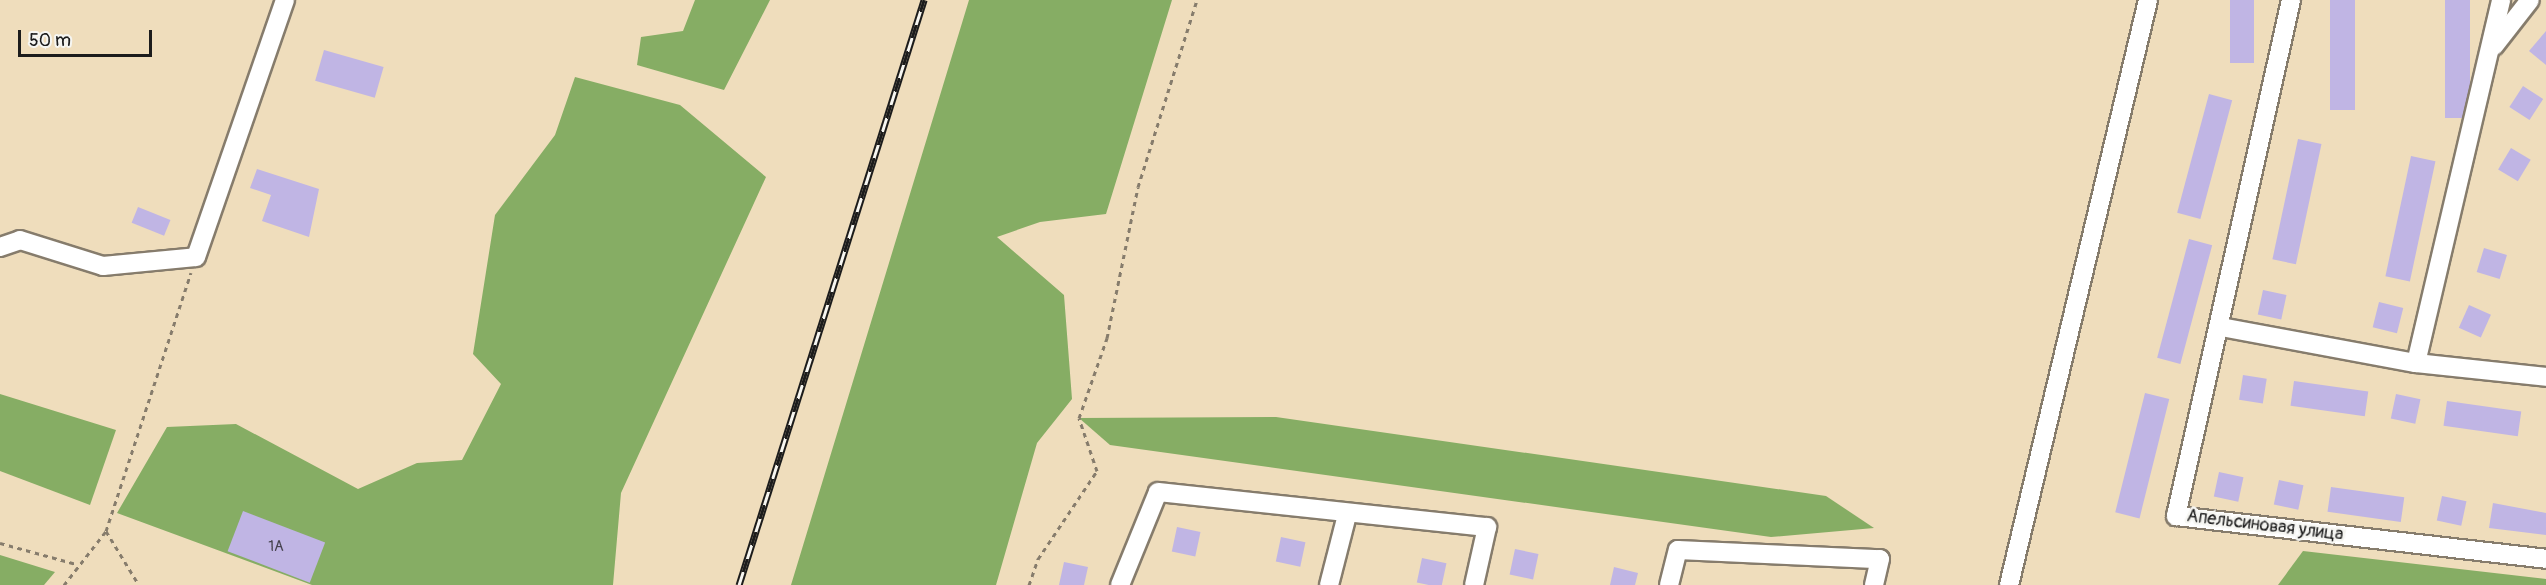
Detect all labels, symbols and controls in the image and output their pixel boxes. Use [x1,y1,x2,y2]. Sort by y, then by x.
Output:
scale bar [21,18,154,56]
text: 50 m [29,29,71,52]
street label: Апельсиновая улица [2185,506,2345,546]
house number: 1А [268,538,284,556]

